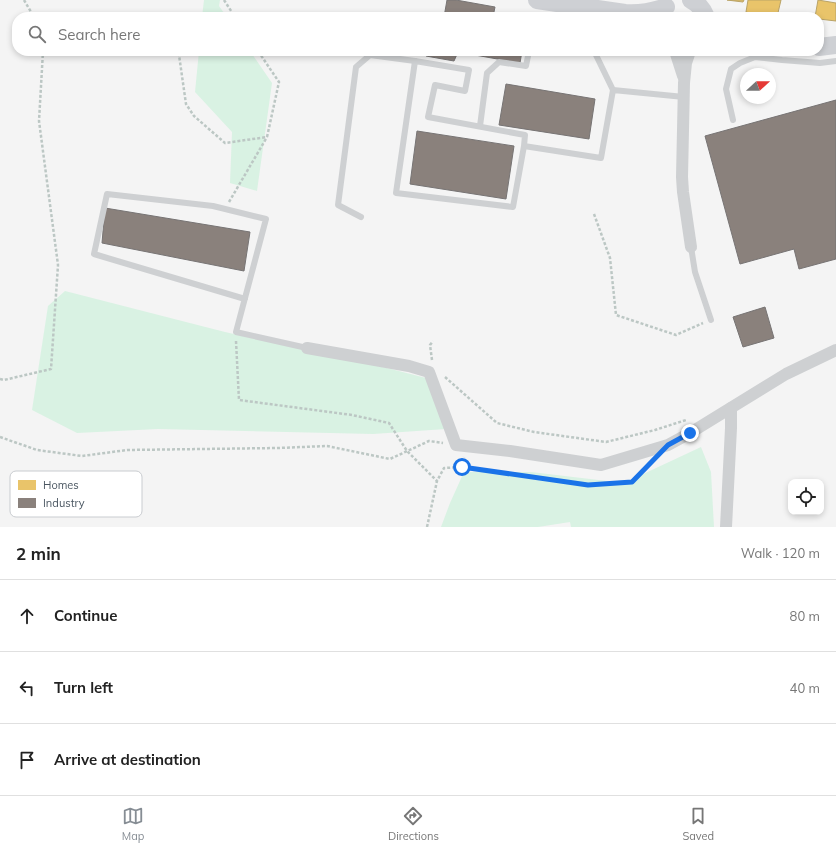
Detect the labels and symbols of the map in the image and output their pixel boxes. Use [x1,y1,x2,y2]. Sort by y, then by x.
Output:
north arrow [740,68,776,104]
route end [681,424,699,442]
route start [453,458,471,476]
legend [10,471,142,517]
text: Homes [43,478,79,492]
text: Industry [43,496,85,510]

